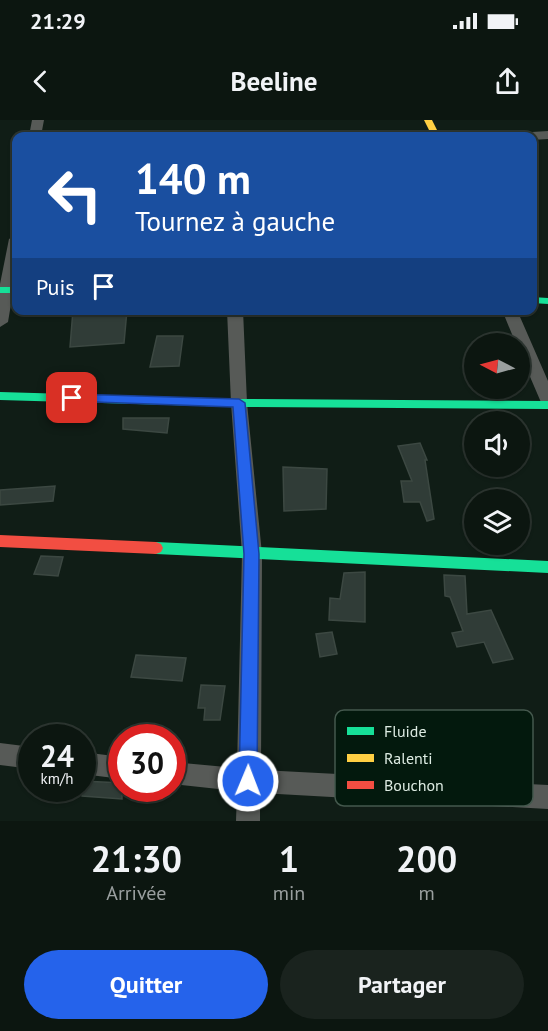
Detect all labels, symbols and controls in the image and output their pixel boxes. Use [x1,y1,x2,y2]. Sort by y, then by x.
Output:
text: 21:29 [30,7,86,35]
text: Beeline [231,64,317,98]
icon: back [24,65,57,98]
icon: share [491,65,524,98]
text: 140 m [135,151,251,206]
icon: left [36,156,114,234]
text: Tournez à gauche [135,204,335,238]
icon: arrive [87,270,120,303]
text: Puis [36,273,75,301]
north arrow [464,333,530,399]
map controls [464,333,530,555]
pin [46,372,97,423]
icon: arrive [55,381,88,414]
button: sound [464,411,530,477]
button: layers [464,489,530,555]
legend [335,710,533,806]
text: Fluide [384,721,427,741]
speed limit sign: 30 [108,724,186,802]
text: 24 [40,736,74,775]
text: Ralenti [384,748,433,768]
position arrow [216,749,280,813]
text: km/h [41,769,73,788]
text: Bouchon [384,775,444,795]
text: 21:30 [91,835,182,882]
text: 1 [279,835,299,882]
text: 200 [396,835,457,882]
text: Arrivée [106,880,166,906]
text: min [273,880,305,906]
text: m [419,880,435,906]
button: Quitter [24,950,268,1019]
button: Partager [280,950,524,1019]

